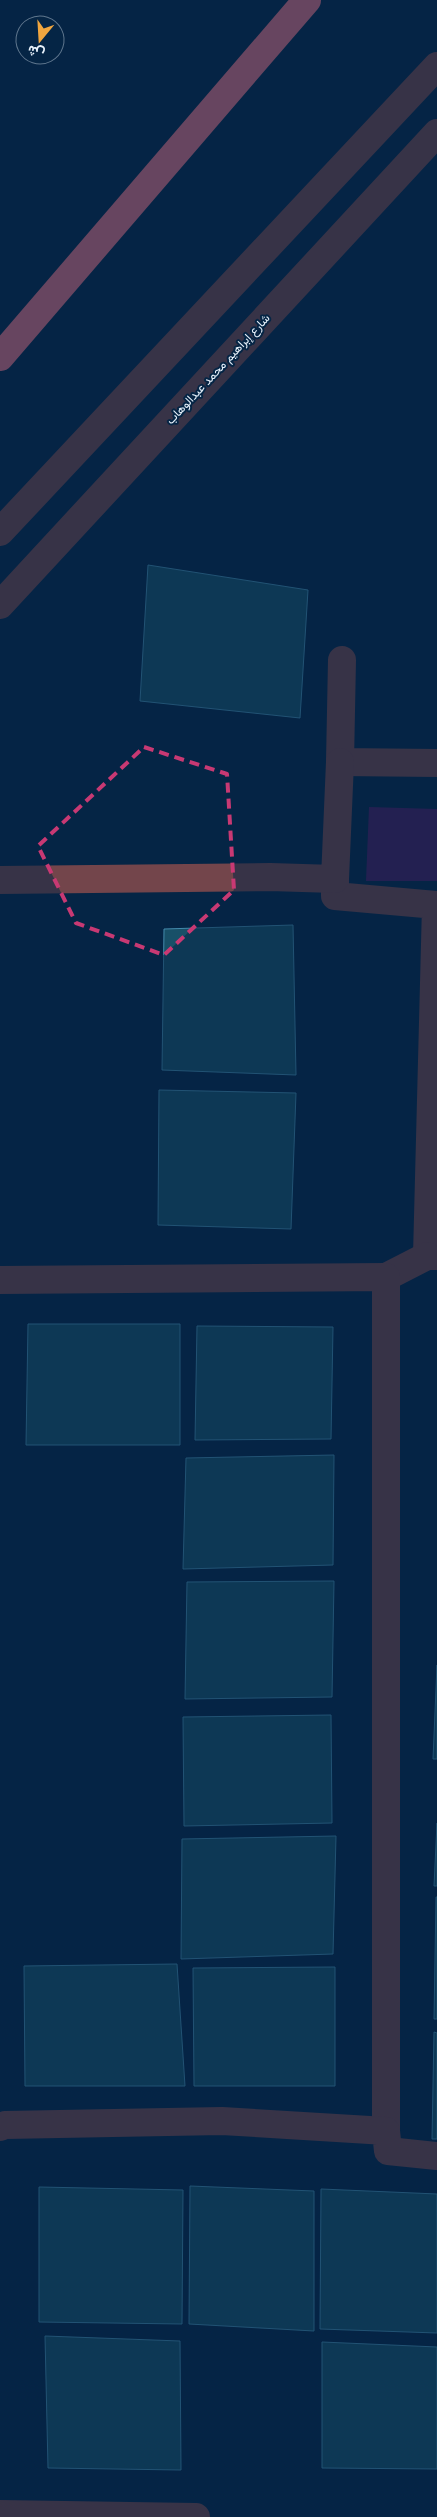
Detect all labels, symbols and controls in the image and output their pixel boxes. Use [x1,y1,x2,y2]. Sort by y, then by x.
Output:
north arrow [15,15,65,65]
text: ش [25,41,47,63]
street label: شارع إبراهيم محمد عبدالوهاب [163,311,274,428]

